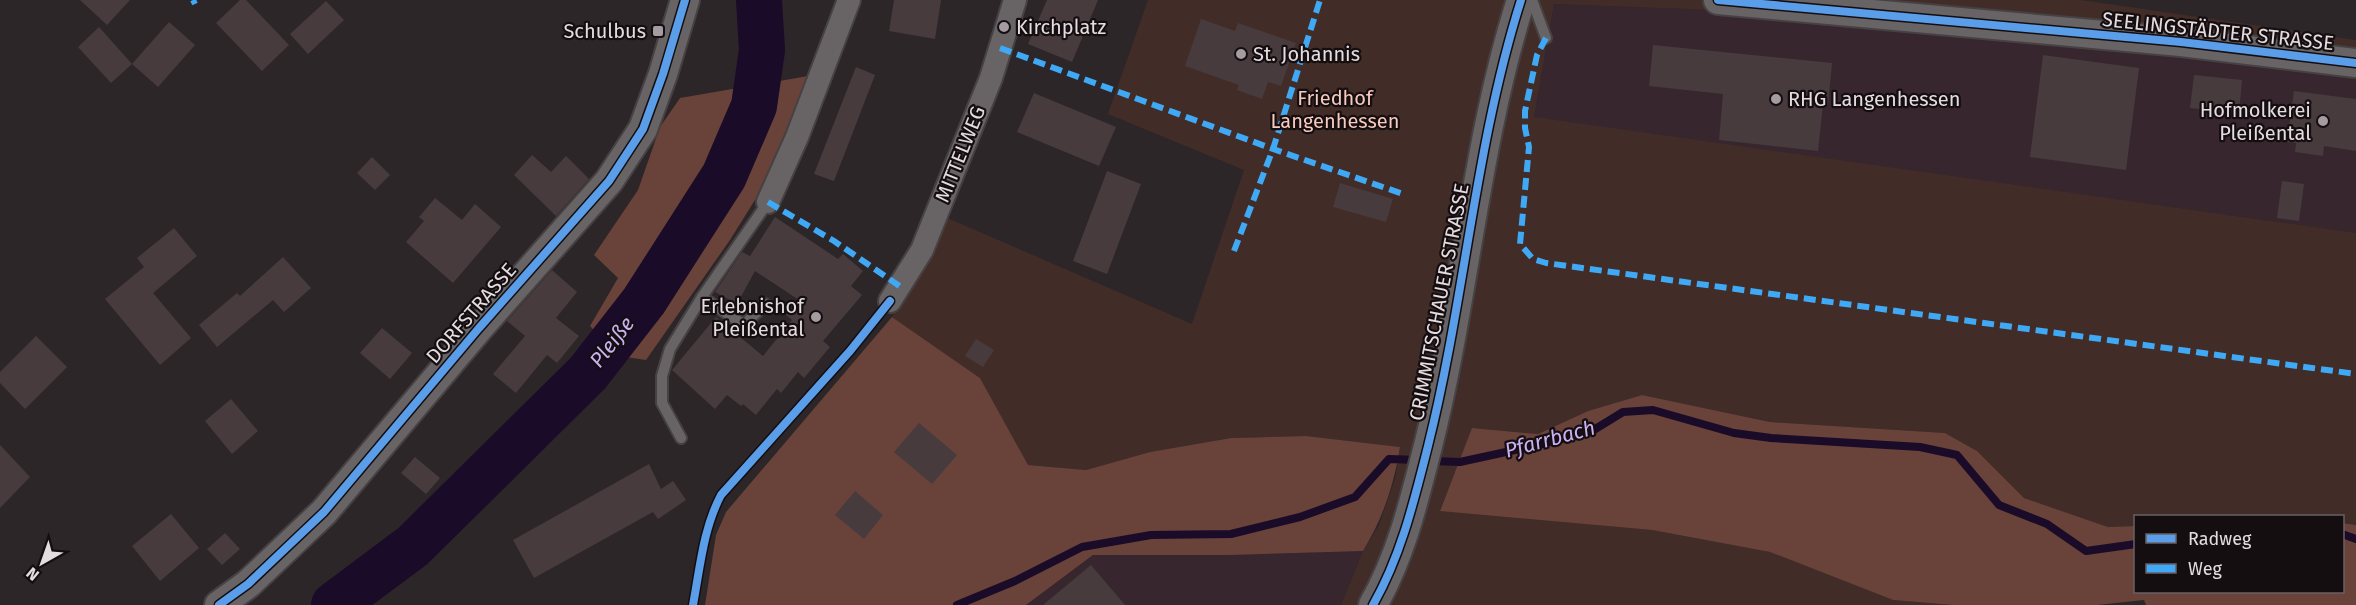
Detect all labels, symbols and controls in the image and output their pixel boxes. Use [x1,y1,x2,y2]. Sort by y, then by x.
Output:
street label: SEELINGSTÄDTER STRASSE [2101,7,2335,55]
place label: Kirchplatz [1016,15,1107,39]
place label: Schulbus [563,19,646,43]
marker: Kirchplatz [997,20,1011,34]
marker: Schulbus [651,24,665,38]
place label: St. Johannis [1253,42,1360,66]
marker: St. Johannis [1234,47,1248,61]
park label: Friedhof Langenhessen [1271,86,1399,133]
place label: RHG Langenhessen [1788,87,1960,111]
marker: RHG Langenhessen [1769,92,1783,106]
place label: Hofmolkerei Pleißental [2200,98,2311,145]
street label: MITTELWEG [930,102,990,206]
marker: Hofmolkerei Pleißental [2316,114,2330,128]
street label: CRIMMITSCHAUER STRASSE [1404,181,1474,423]
street label: DORFSTRASSE [421,258,521,368]
place label: Erlebnishof Pleißental [700,294,805,341]
marker: Erlebnishof Pleißental [809,310,823,324]
water label: Pleiße [584,311,640,373]
water label: Pfarrbach [1502,414,1598,464]
legend [2134,515,2344,593]
text: Radweg [2188,528,2252,550]
north arrow [12,533,72,593]
text: Weg [2188,558,2222,580]
text: N [23,563,43,585]

